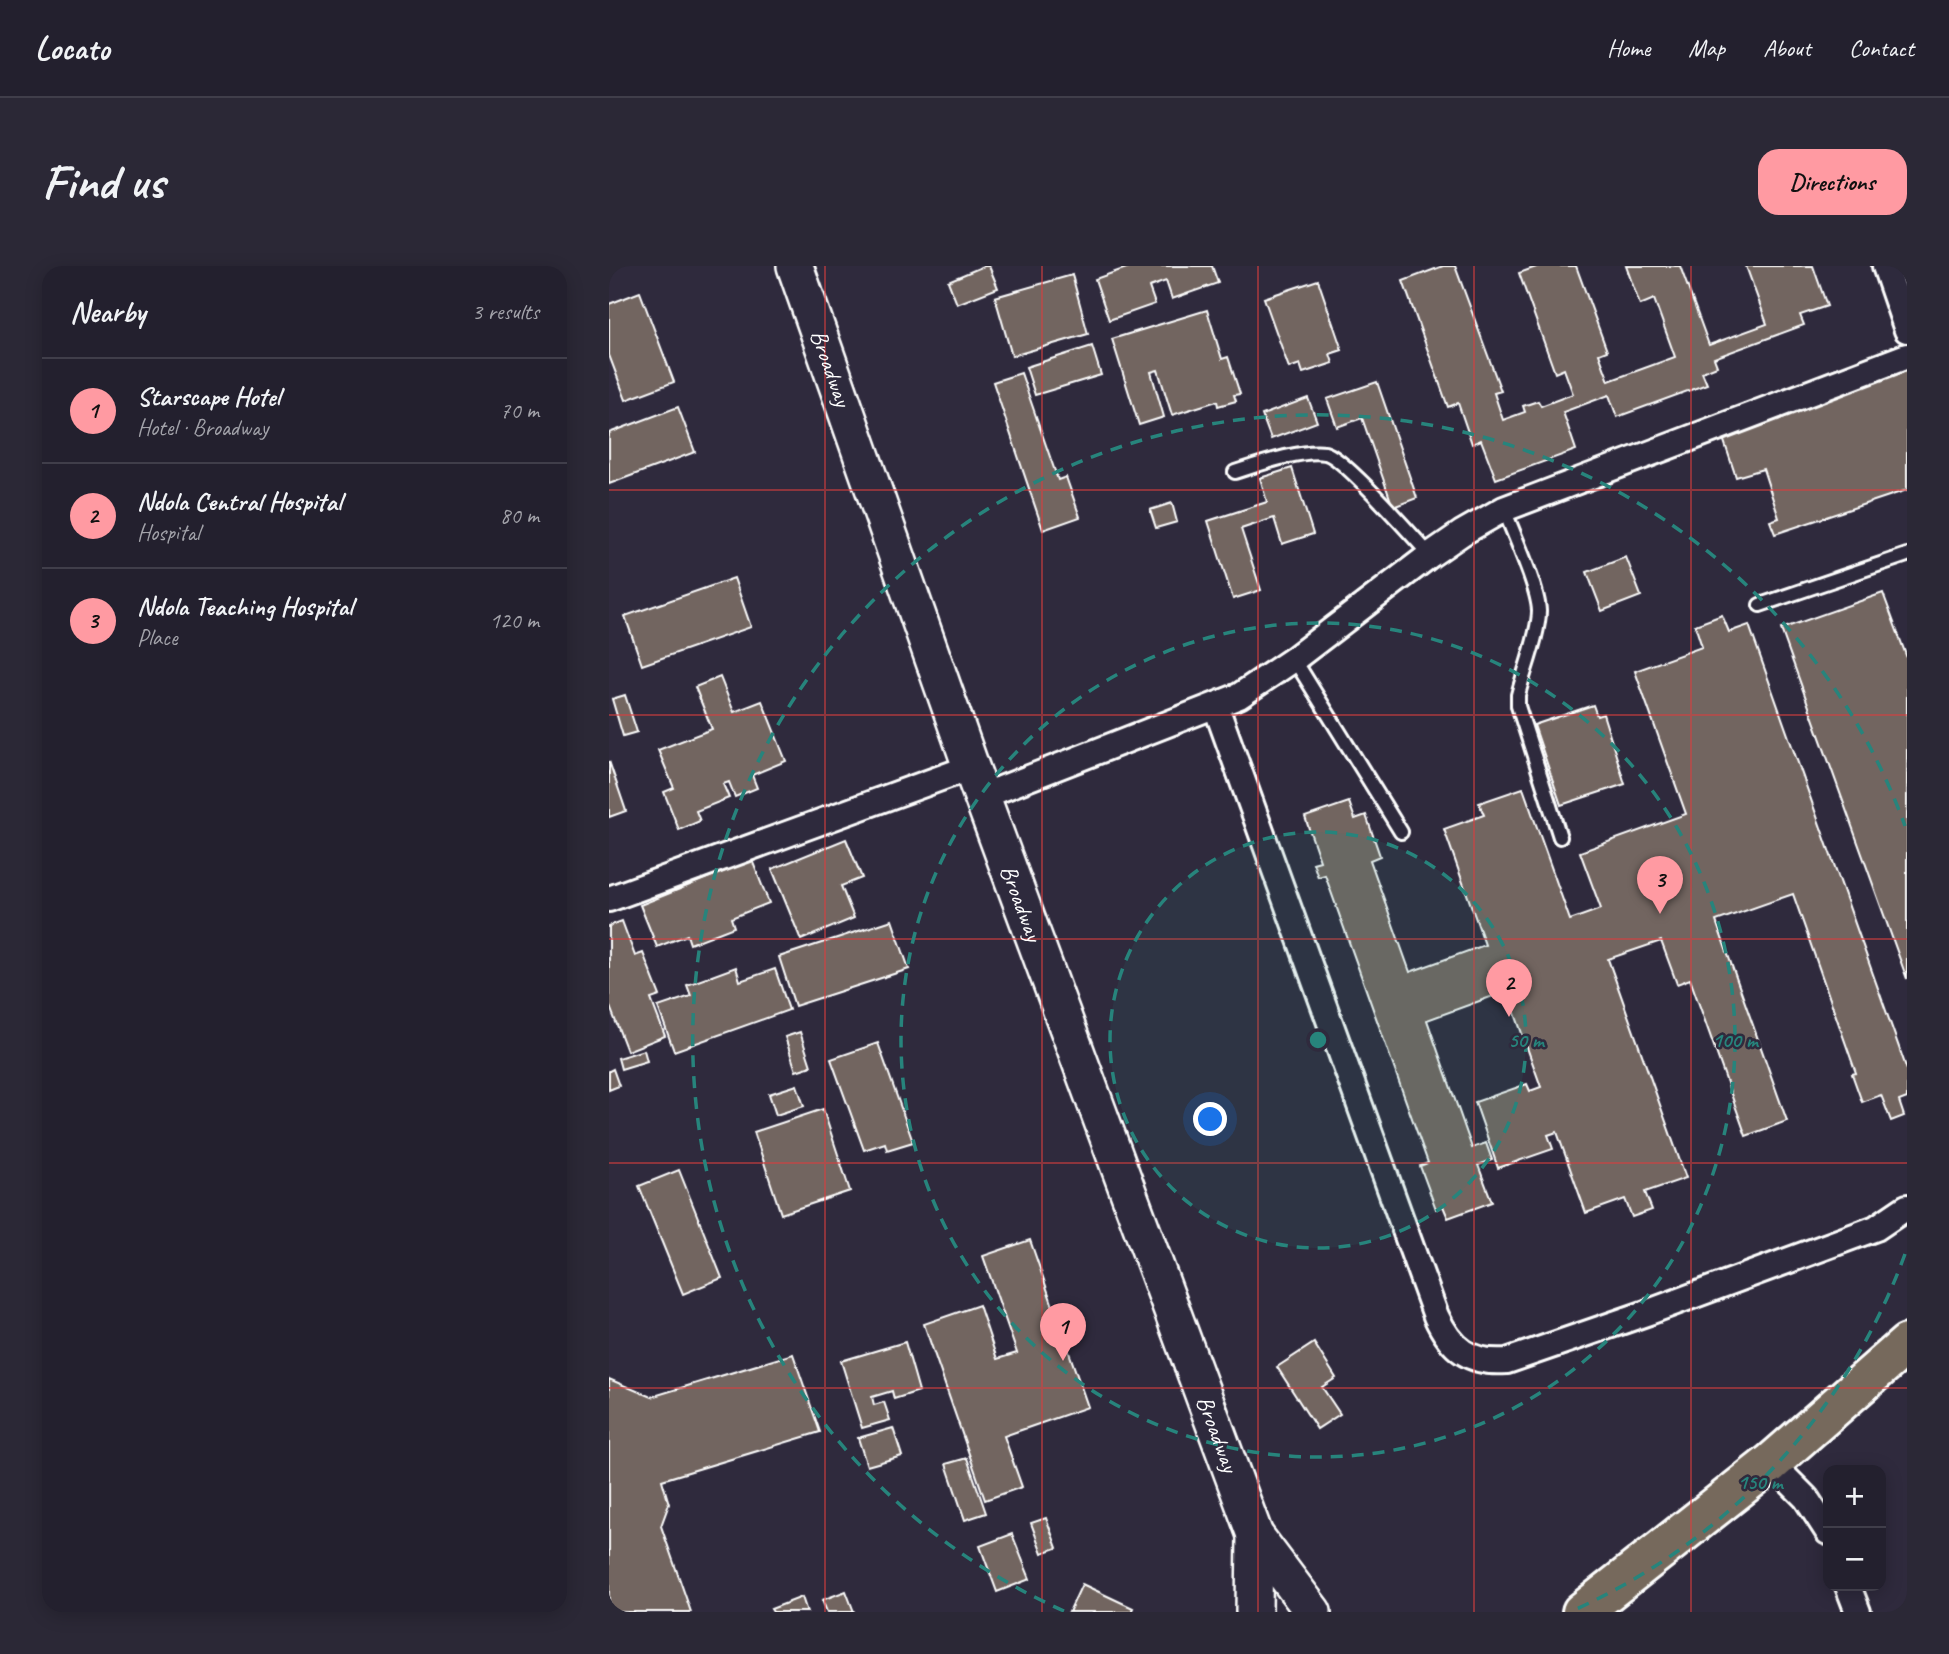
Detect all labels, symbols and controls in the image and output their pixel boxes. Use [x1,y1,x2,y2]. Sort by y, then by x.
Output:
text: Locato [35,27,109,69]
text: Home [1607,33,1650,63]
text: Map [1688,33,1725,63]
text: About [1763,33,1811,63]
text: Contact [1849,33,1914,63]
button: Directions [1758,149,1907,215]
text: Find us [42,151,164,213]
text: Nearby [70,293,146,331]
text: 3 results [472,297,539,326]
street label: Broadway [804,326,859,412]
text: Starscape Hotel [137,380,280,413]
text: 1 [88,396,98,425]
text: 70 m [500,396,539,425]
text: Hotel · Broadway [137,413,268,442]
text: Ndola Central Hospital [137,485,342,518]
text: 2 [88,501,98,530]
text: 80 m [500,501,539,530]
text: Hospital [137,518,200,547]
text: Ndola Teaching Hospital [137,590,353,623]
text: 3 [88,606,98,635]
text: 120 m [490,606,539,635]
text: Place [137,623,177,652]
pin: 3 [1637,856,1683,914]
street label: Broadway [993,861,1050,947]
pin: 2 [1486,959,1532,1017]
text: 50 m [1508,1027,1546,1053]
text: 100 m [1712,1027,1760,1053]
centre of rings [1306,1028,1330,1052]
your location [1193,1102,1227,1136]
pin: 1 [1040,1303,1086,1361]
street label: Broadway [1190,1392,1246,1478]
map controls [1823,1465,1886,1591]
button: + [1823,1465,1886,1528]
text: 150 m [1737,1469,1785,1495]
button: − [1823,1528,1886,1591]

